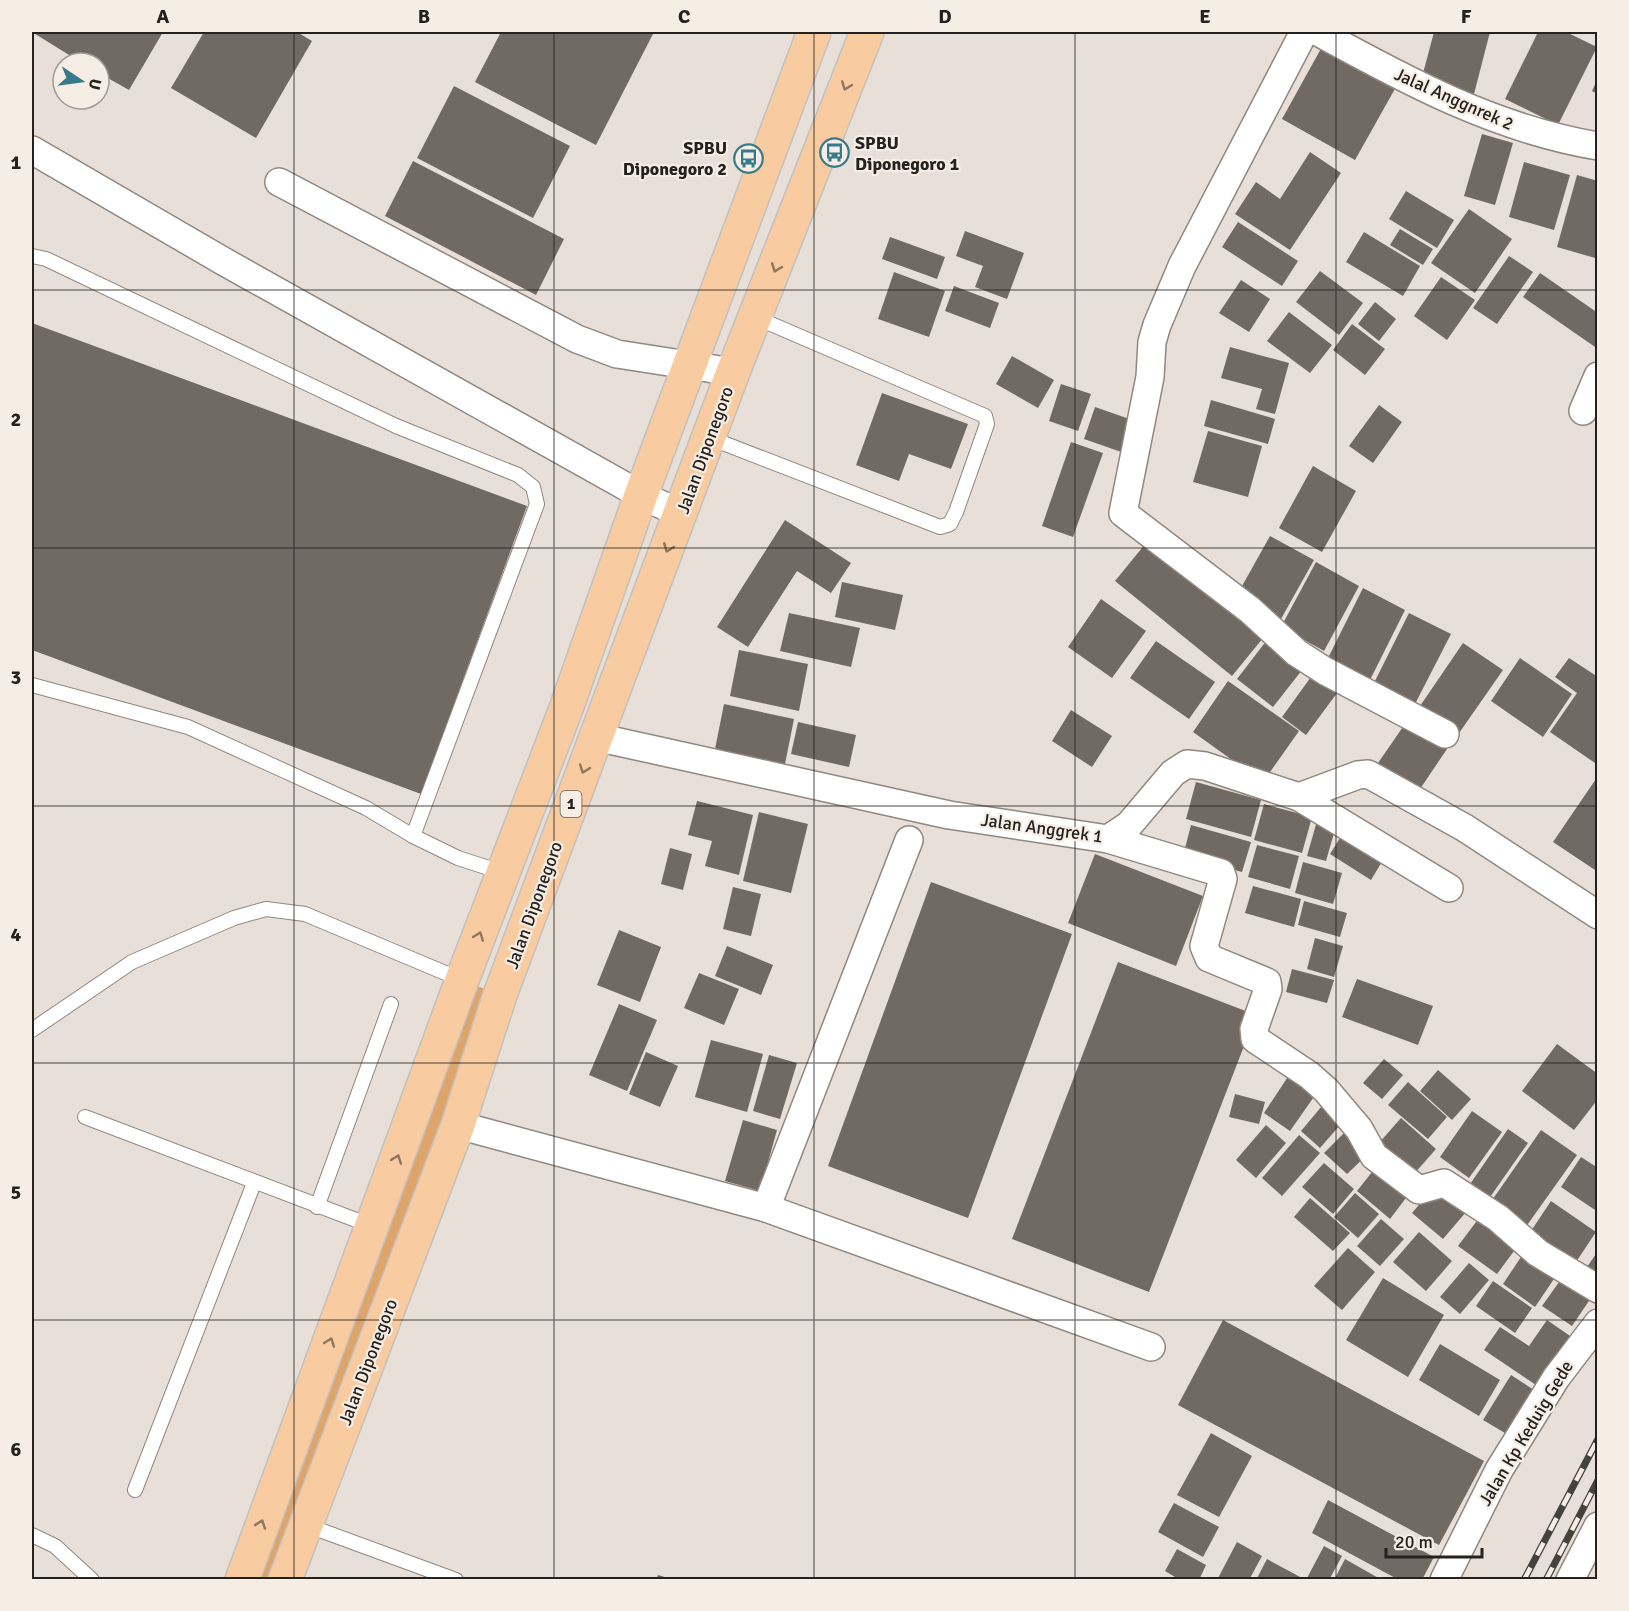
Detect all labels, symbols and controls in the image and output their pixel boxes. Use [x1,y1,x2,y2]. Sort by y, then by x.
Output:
text: A [157,4,170,29]
text: B [418,4,430,29]
text: C [678,4,690,29]
text: D [938,4,952,29]
text: E [1199,4,1211,29]
text: F [1461,4,1472,29]
north arrow [51,51,111,111]
street label: Jalal Anggnrek 2 [1391,63,1517,135]
text: U [84,77,106,92]
one-way arrow [841,80,853,91]
place label: SPBU Diponegoro 1 [855,132,960,175]
place label: SPBU Diponegoro 2 [623,137,727,180]
bus stop icon: SPBU Diponegoro 1 [818,137,850,169]
bus stop icon: SPBU Diponegoro 2 [732,142,764,174]
text: 1 [11,150,22,175]
one-way arrow [771,262,783,273]
street label: Jalan Diponegoro [672,383,738,517]
text: 2 [11,407,21,432]
one-way arrow [663,542,675,553]
text: 3 [11,665,21,690]
one-way arrow [578,764,591,774]
road number: 1 [560,791,582,817]
street label: Jalan Anggrek 1 [980,809,1104,847]
street label: Jalan Diponegoro [501,838,567,972]
text: 4 [11,922,22,947]
one-way arrow [472,932,484,943]
one-way arrow [390,1154,402,1165]
text: 5 [11,1180,21,1205]
street label: Jalan Diponegoro [334,1296,402,1428]
one-way arrow [322,1337,335,1348]
street label: Jalan Kp Keduig Gede [1474,1356,1578,1510]
text: 6 [11,1437,22,1462]
one-way arrow [254,1519,267,1530]
scale bar [1386,1521,1482,1559]
text: 20 m [1395,1531,1433,1553]

